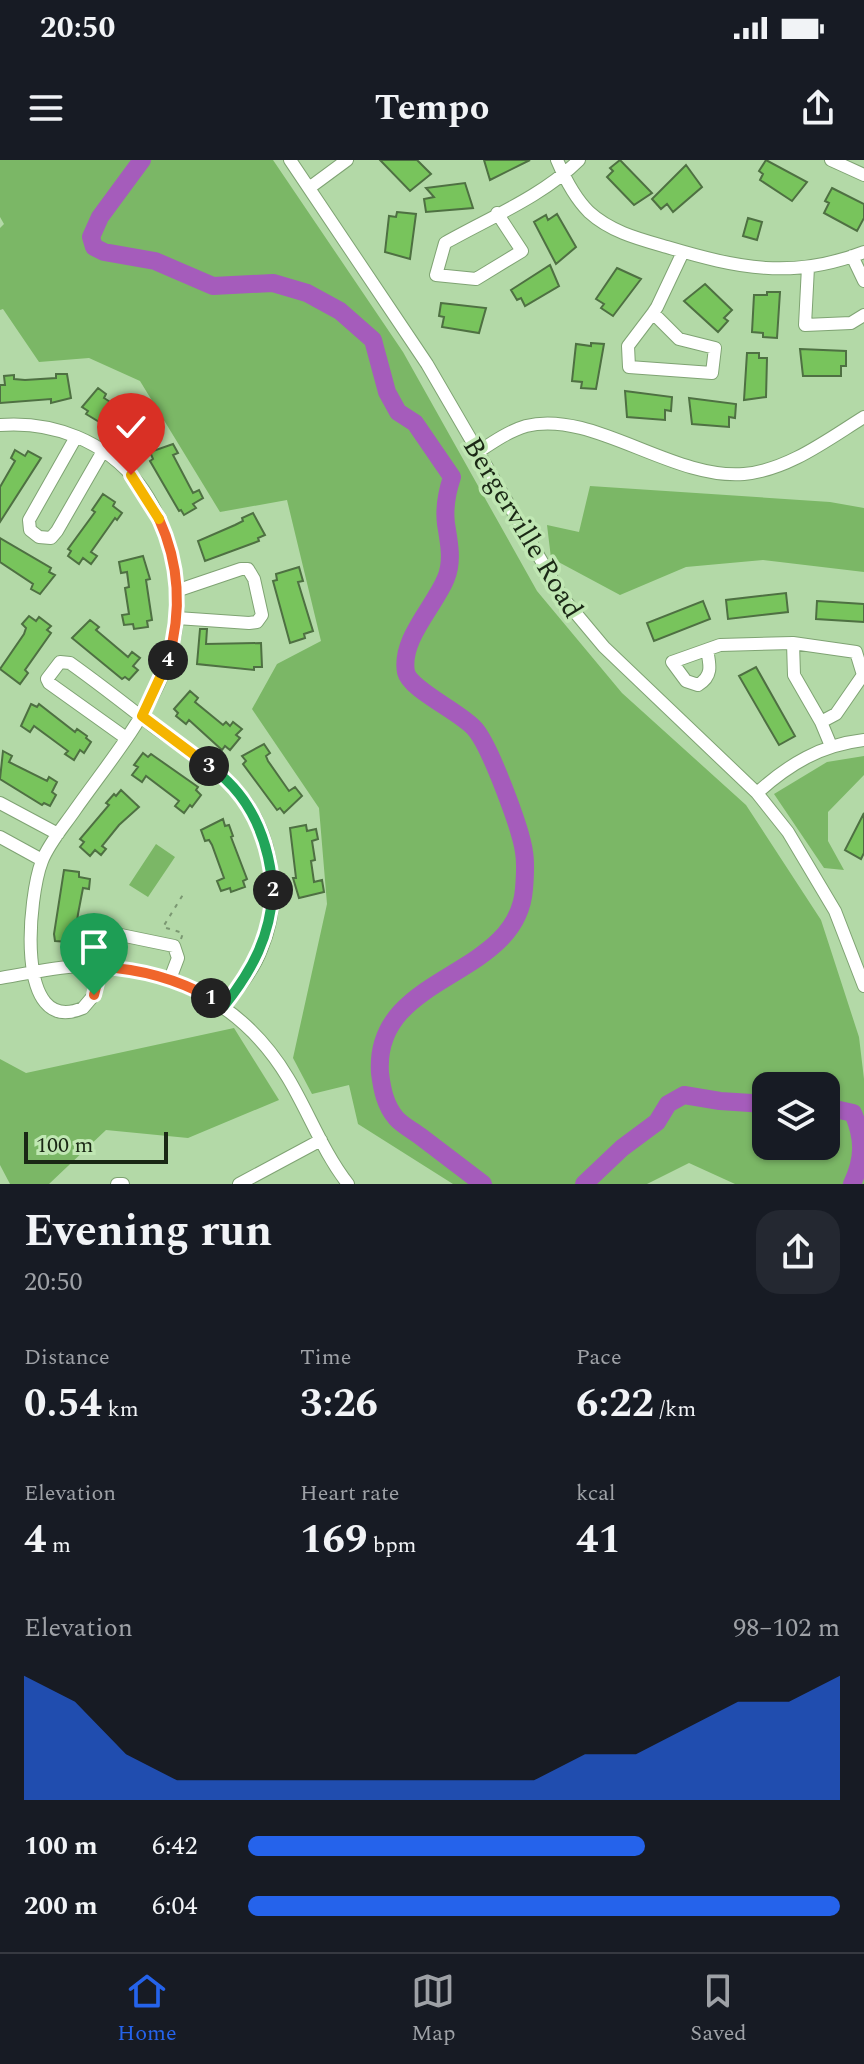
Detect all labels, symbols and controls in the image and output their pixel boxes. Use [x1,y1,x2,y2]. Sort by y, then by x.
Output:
text: 20:50 [40,5,115,51]
text: Tempo [375,81,489,136]
icon: menu [24,86,68,130]
icon: share [796,86,840,130]
pin [97,393,165,475]
icon: check [109,405,153,449]
street label: Bergerville Road [451,429,594,627]
pin: 4 [148,640,188,680]
text: 4 [162,643,174,676]
pin: 3 [189,746,229,786]
text: 3 [203,749,215,782]
pin: 2 [253,870,293,910]
text: 2 [267,873,279,906]
pin [60,913,128,995]
icon: arrive [72,925,116,969]
pin: 1 [191,978,231,1018]
text: 1 [205,981,217,1014]
map controls [752,1072,840,1160]
button: layers [752,1072,840,1160]
scale bar [24,1128,168,1164]
text: 100 m [36,1129,93,1162]
text: Evening run [24,1198,272,1265]
button: share [756,1210,840,1294]
text: 20:50 [24,1262,83,1302]
text: Distance [24,1341,110,1374]
text: Time [300,1341,351,1374]
text: Pace [576,1341,622,1374]
text: 0.54 [24,1374,102,1435]
text: 3:26 [300,1374,378,1435]
text: 6:22 [576,1374,654,1435]
text: km [102,1393,139,1426]
text: /km [654,1393,696,1426]
text: Elevation [24,1477,116,1510]
text: Heart rate [300,1477,400,1510]
text: kcal [576,1477,616,1510]
text: 4 [24,1510,46,1571]
text: 169 [300,1510,367,1571]
text: 41 [576,1510,621,1571]
text: m [46,1529,71,1562]
text: bpm [367,1529,417,1562]
text: Elevation [24,1608,133,1648]
text: 98–102 m [733,1608,840,1648]
text: 100 m [24,1826,98,1866]
text: 6:42 [152,1826,198,1866]
text: 200 m [24,1886,98,1926]
text: 6:04 [152,1886,198,1926]
tab: Home [117,1969,177,2050]
tab: Map [411,1969,456,2050]
tab: Saved [690,1969,747,2050]

